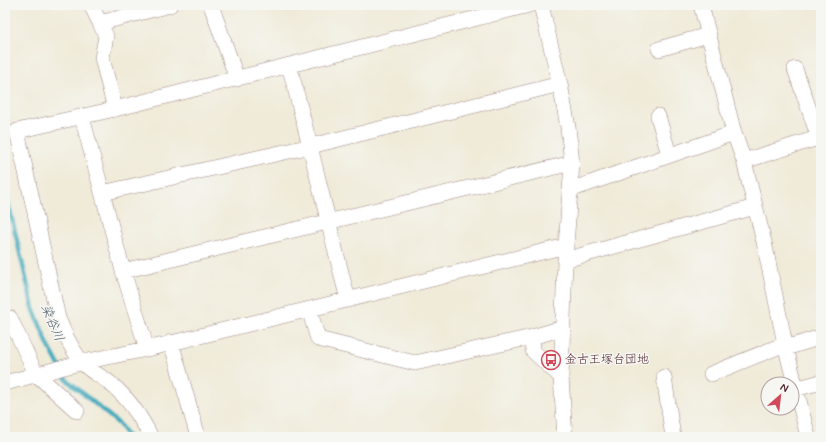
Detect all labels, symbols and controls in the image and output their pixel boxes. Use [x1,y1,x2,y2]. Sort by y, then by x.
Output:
water label: 染谷川 [37,302,67,344]
bus stop icon: 金古王塚台団地 [540,349,562,371]
place label: 金古王塚台団地 [565,352,649,368]
north arrow [760,376,800,416]
text: N [778,380,791,396]

